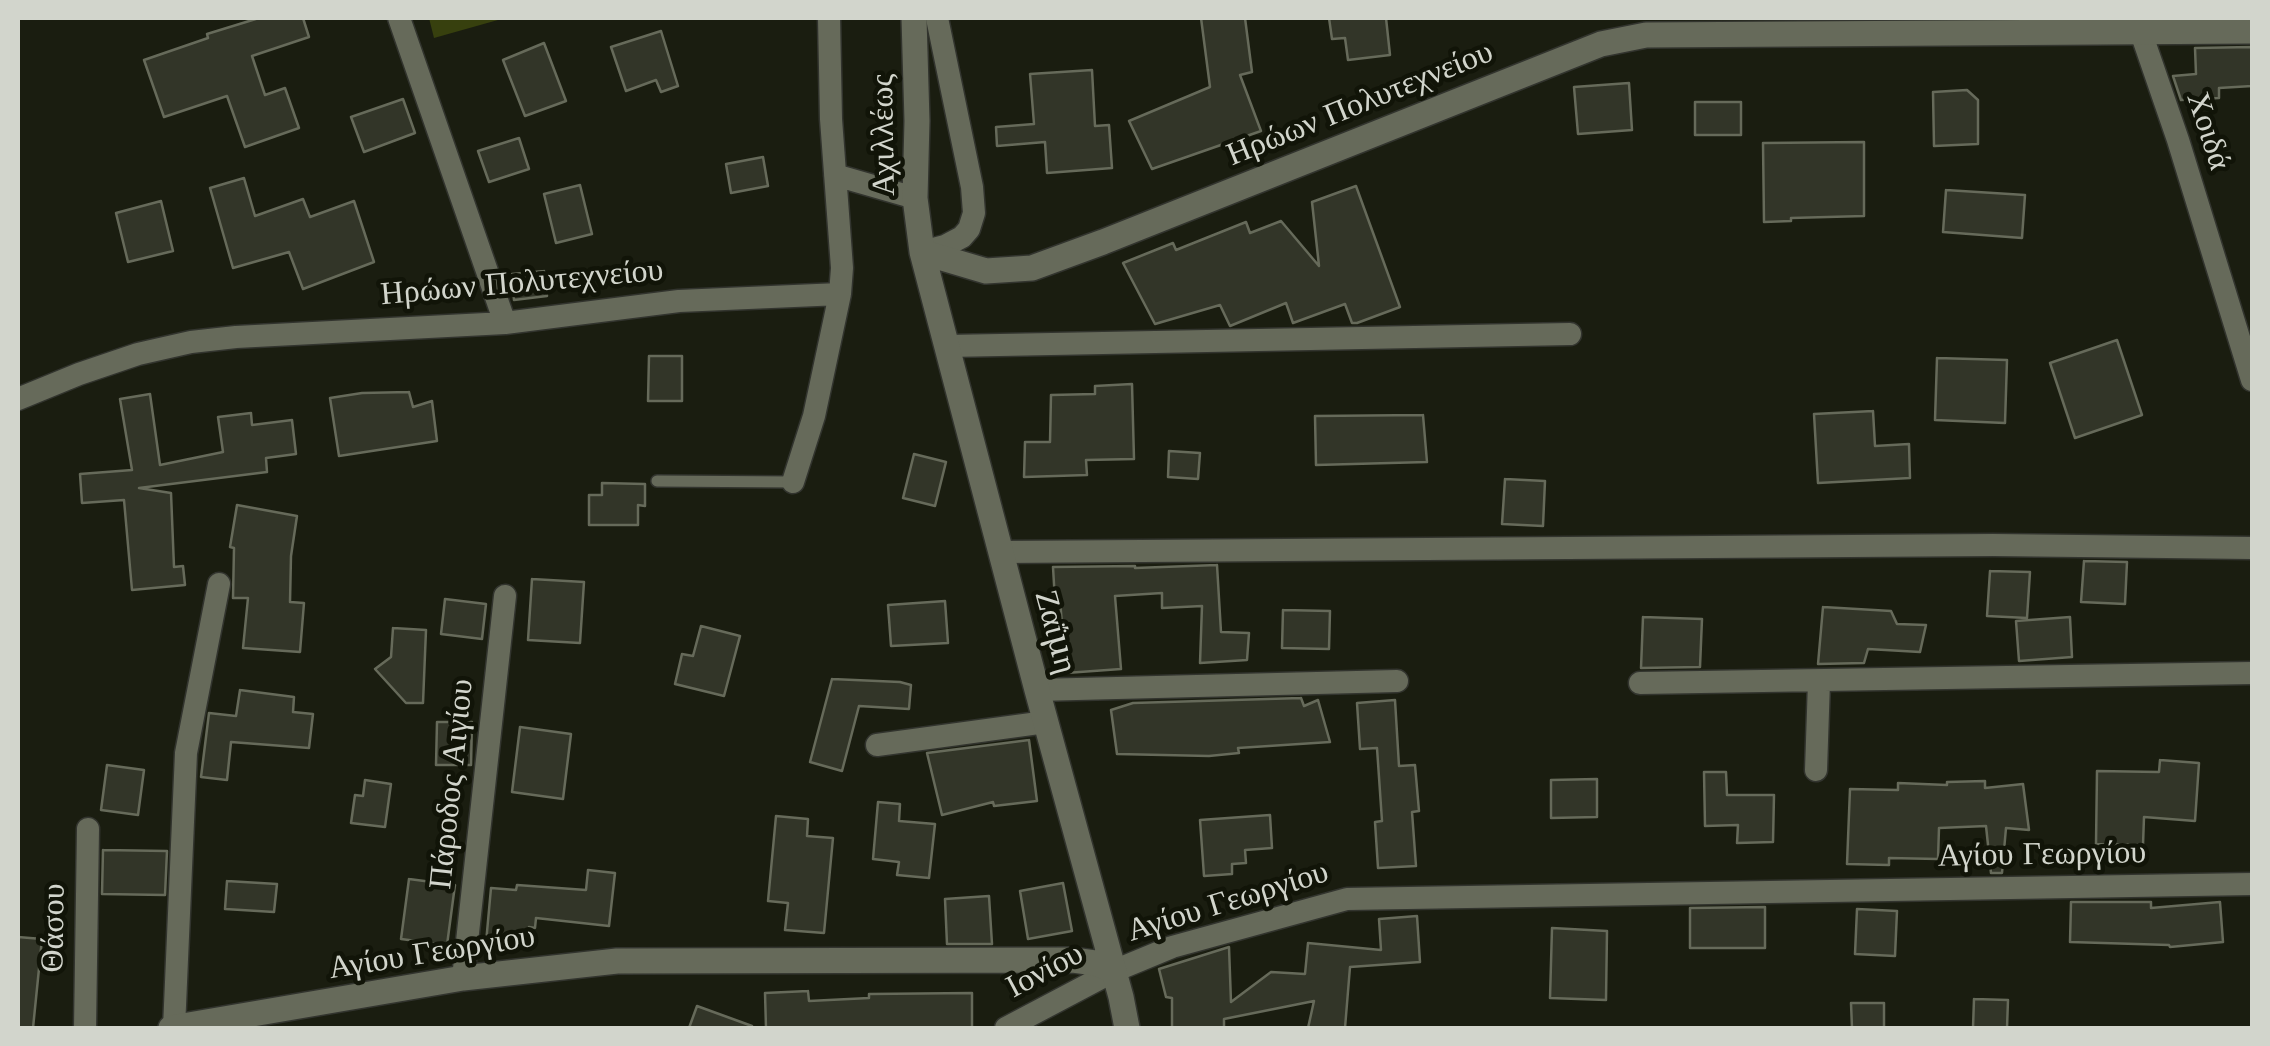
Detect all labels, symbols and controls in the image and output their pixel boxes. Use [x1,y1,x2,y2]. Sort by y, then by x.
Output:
street label: Ηρώων Πολυτεχνείου [1221,33,1499,175]
street label: Αχιλλέως [864,74,904,196]
street label: Χοιδά [2177,87,2239,175]
street label: Ηρώων Πολυτεχνείου [379,252,665,314]
street label: Ζαΐμη [1025,586,1085,678]
street label: Πάροδος Αιγίου [422,677,482,891]
street label: Αγίου Γεωργίου [1938,834,2146,876]
street label: Αγίου Γεωργίου [1123,853,1333,951]
street label: Θάσου [34,883,74,973]
street label: Αγίου Γεωργίου [326,918,538,988]
street label: Ιονίου [1000,935,1090,1007]

